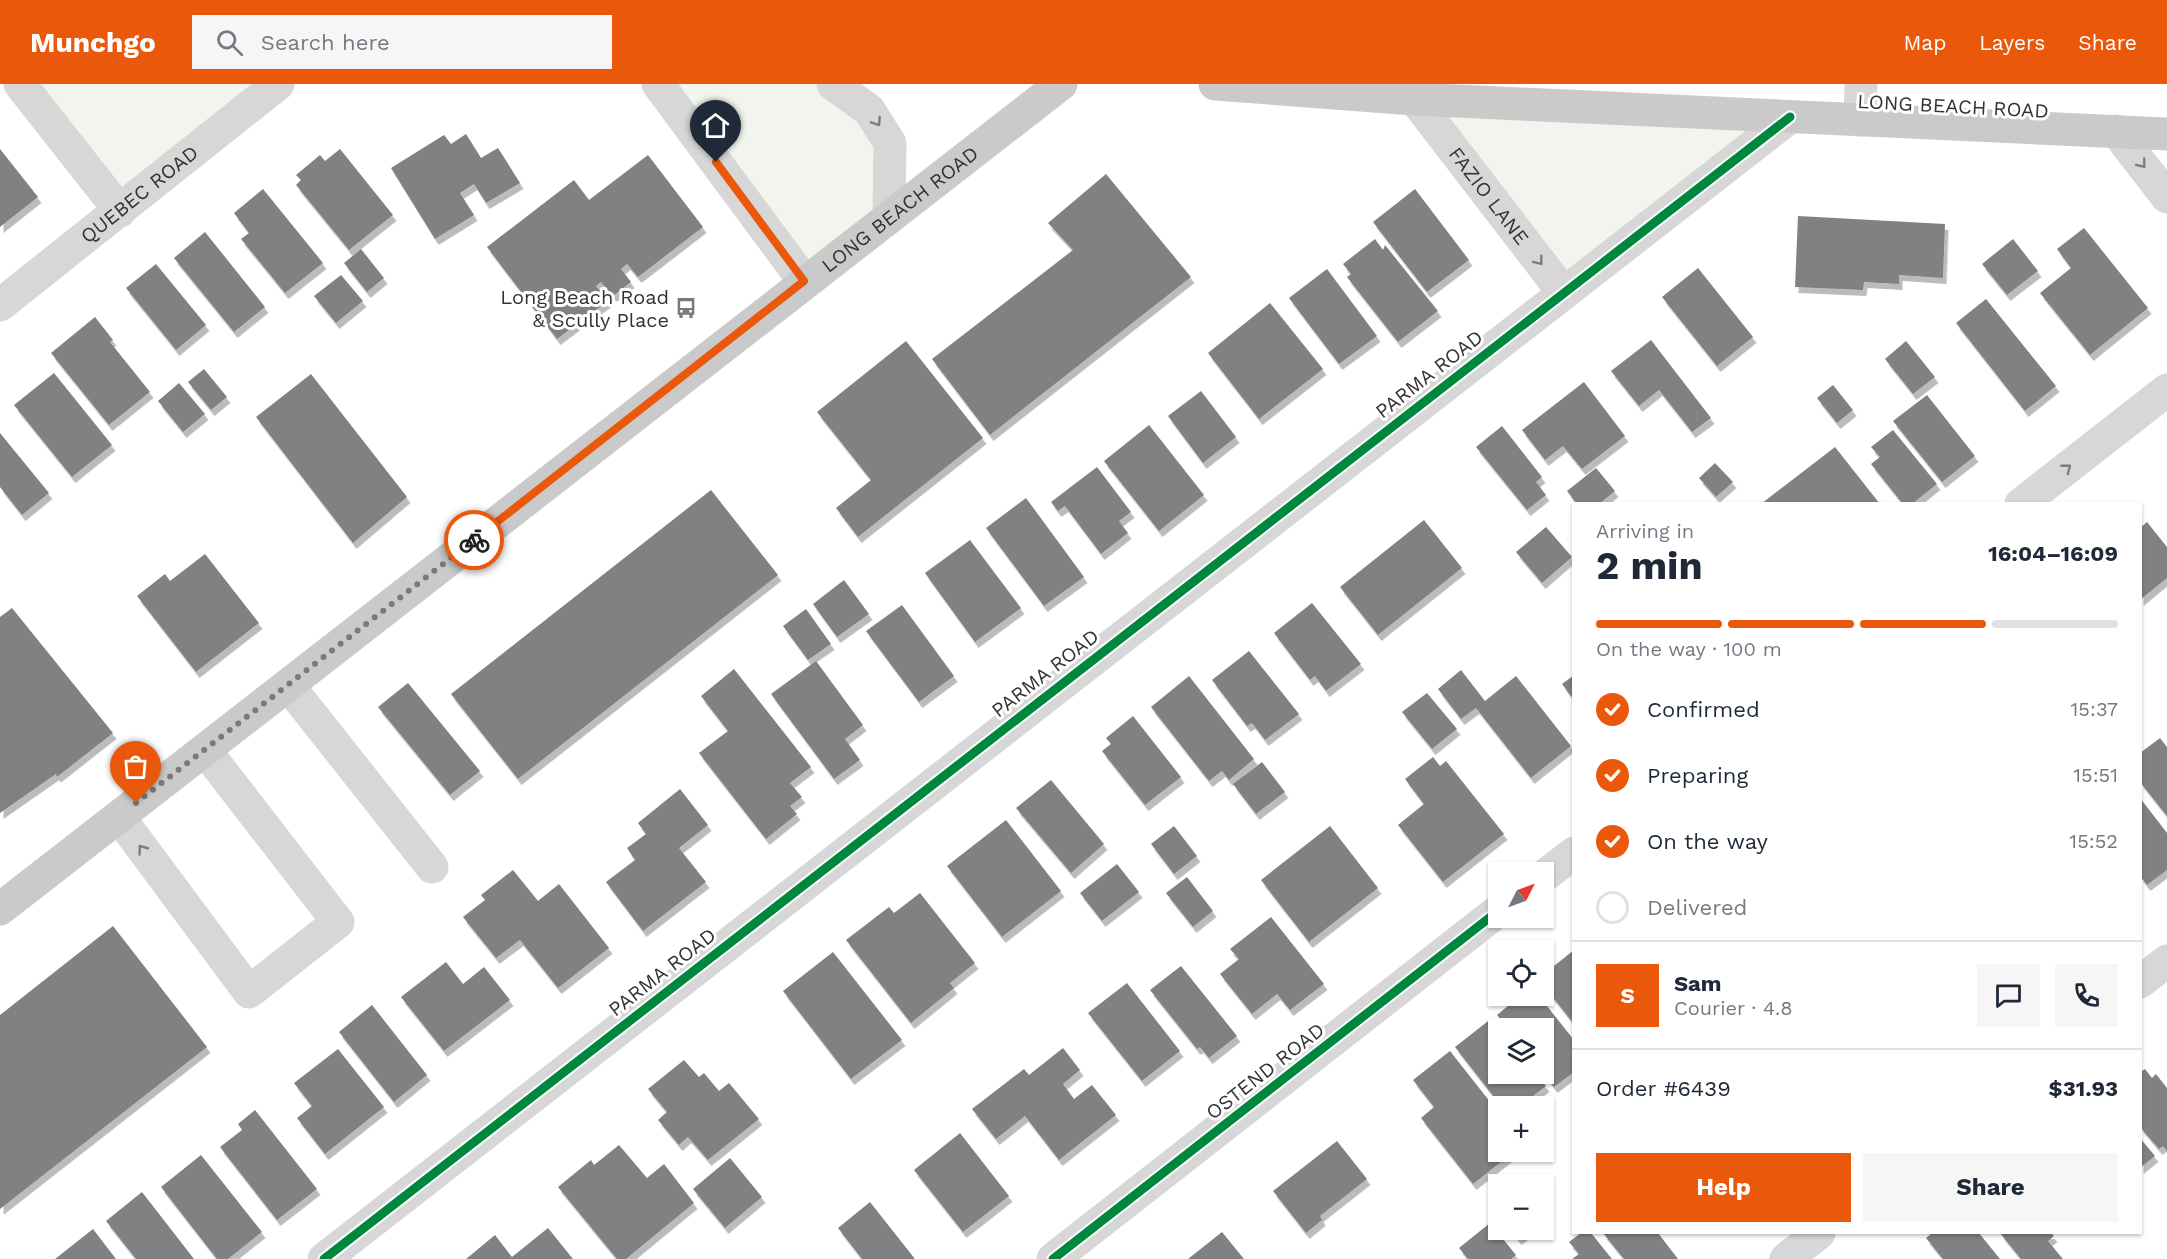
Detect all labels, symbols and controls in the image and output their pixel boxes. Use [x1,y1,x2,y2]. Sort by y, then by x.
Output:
search box [192,15,612,69]
text: Munchgo [30,26,156,59]
icon: search [213,26,246,59]
text: Search here [261,30,390,55]
text: Map [1903,30,1946,55]
text: Layers [1979,30,2045,55]
text: Share [2078,30,2137,55]
street label: LONG BEACH ROAD [1857,89,2049,123]
pin [690,100,741,162]
icon: home [699,109,732,142]
one-way arrow [869,116,881,126]
street label: QUEBEC ROAD [76,140,203,248]
street label: LONG BEACH ROAD [817,141,983,278]
street label: FAZIO LANE [1444,142,1534,249]
one-way arrow [2134,158,2145,169]
one-way arrow [1532,255,1543,266]
place label: Long Beach Road & Scully Place [500,285,669,332]
bus stop icon: Long Beach Road & Scully Place [674,296,698,320]
street label: PARMA ROAD [1371,325,1487,423]
one-way arrow [2060,464,2071,475]
courier [444,510,504,570]
text: Arriving in [1596,519,1694,543]
icon: bike [458,524,491,557]
text: 16:04–16:09 [1988,541,2118,566]
text: 2 min [1596,543,1703,588]
street label: PARMA ROAD [987,624,1103,722]
text: On the way · 100 m [1596,637,1782,661]
icon: check [1596,693,1629,726]
text: Confirmed [1647,697,1760,722]
text: 15:37 [2071,697,2118,721]
pin [110,741,161,803]
icon: bag [119,750,152,783]
icon: check [1596,759,1629,792]
text: Preparing [1647,763,1748,788]
text: 15:51 [2073,763,2118,787]
icon: check [1596,825,1629,858]
text: On the way [1647,829,1768,854]
text: 15:52 [2069,829,2118,853]
one-way arrow [139,844,150,855]
north arrow [1488,862,1554,928]
map controls [1488,862,1554,1240]
text: Delivered [1647,895,1747,920]
street label: PARMA ROAD [604,923,720,1021]
button: locate [1488,940,1554,1006]
button: chat [1977,964,2040,1027]
button: phone [2055,964,2118,1027]
text: Sam [1674,971,1722,996]
text: S [1620,983,1635,1008]
text: Courier · 4.8 [1674,996,1793,1020]
street label: OSTEND ROAD [1201,1017,1329,1125]
button: layers [1488,1018,1554,1084]
text: Order #6439 [1596,1076,1731,1101]
text: $31.93 [2049,1076,2118,1101]
button: + [1488,1096,1554,1162]
button: Help [1596,1153,1851,1222]
button: Share [1863,1153,2118,1222]
button: − [1488,1174,1554,1240]

